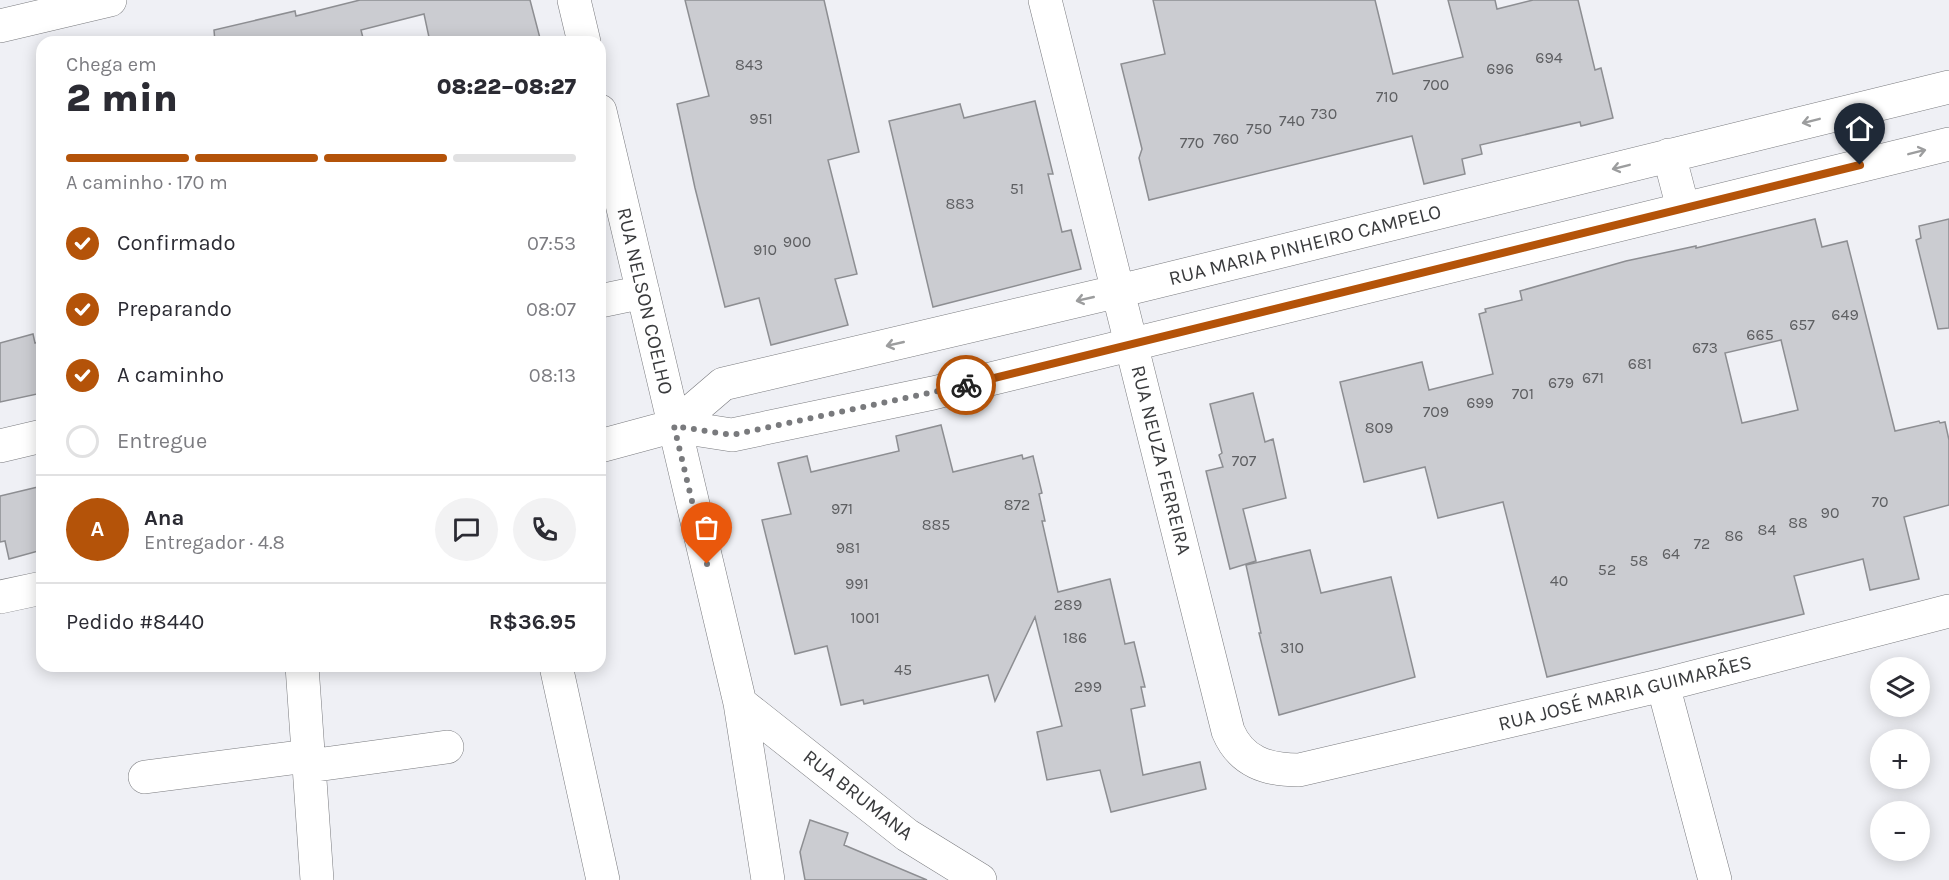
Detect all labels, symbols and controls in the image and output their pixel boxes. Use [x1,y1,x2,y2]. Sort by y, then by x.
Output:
house number: 694 [1535,48,1563,67]
text: Chega em [66,53,157,76]
house number: 843 [735,55,763,74]
house number: 696 [1486,59,1514,78]
text: 08:22–08:27 [437,74,576,100]
text: 2 min [66,75,178,121]
house number: 700 [1423,75,1449,94]
house number: 710 [1376,87,1398,106]
pin [1834,103,1885,165]
house number: 730 [1311,104,1337,123]
house number: 951 [749,109,773,128]
house number: 740 [1279,111,1305,130]
icon: home [1843,112,1876,145]
one-way arrow [1801,115,1820,127]
house number: 750 [1246,119,1272,138]
house number: 760 [1213,129,1239,148]
house number: 770 [1180,133,1204,152]
one-way arrow [1907,145,1926,157]
one-way arrow [1612,162,1631,174]
text: A caminho · 170 m [66,171,228,194]
house number: 51 [1010,179,1024,198]
house number: 883 [945,194,975,213]
street label: RUA MARIA PINHEIRO CAMPELO [1166,200,1444,290]
street label: RUA NELSON COELHO [612,205,678,397]
icon: check [66,227,99,260]
text: Confirmado [117,230,236,256]
text: 07:53 [527,232,576,255]
house number: 900 [783,232,811,251]
house number: 910 [753,240,777,259]
icon: check [66,293,99,326]
one-way arrow [1076,294,1095,306]
text: Preparando [117,296,232,322]
text: 08:07 [526,298,576,321]
house number: 649 [1831,305,1859,324]
house number: 657 [1789,315,1815,334]
house number: 665 [1746,325,1774,344]
house number: 673 [1692,338,1718,357]
one-way arrow [886,339,906,350]
house number: 681 [1628,354,1652,373]
courier [936,355,996,415]
icon: check [66,359,99,392]
text: A caminho [117,362,224,388]
street label: RUA NEUZA FERREIRA [1126,363,1196,557]
text: 08:13 [529,364,576,387]
house number: 671 [1582,368,1604,387]
icon: bike [950,369,983,402]
house number: 679 [1548,373,1574,392]
house number: 701 [1512,384,1534,403]
house number: 699 [1466,393,1494,412]
house number: 709 [1423,402,1449,421]
house number: 809 [1365,418,1393,437]
text: Entregue [117,428,207,454]
house number: 707 [1232,451,1257,470]
house number: 70 [1871,492,1889,511]
house number: 872 [1004,495,1030,514]
button: chat [435,498,498,561]
button: phone [513,498,576,561]
house number: 971 [831,499,853,518]
pin [681,502,732,564]
house number: 90 [1821,503,1839,522]
text: Ana [144,505,184,531]
icon: bag [690,511,723,544]
house number: 88 [1788,513,1808,532]
house number: 885 [922,515,950,534]
text: A [91,516,104,542]
house number: 84 [1758,520,1776,539]
house number: 86 [1725,526,1744,545]
text: Entregador · 4.8 [144,531,285,554]
house number: 72 [1694,534,1710,553]
house number: 981 [836,538,860,557]
house number: 64 [1662,544,1680,563]
house number: 58 [1630,551,1648,570]
house number: 52 [1598,560,1616,579]
house number: 40 [1550,571,1568,590]
house number: 991 [845,574,869,593]
house number: 289 [1054,595,1082,614]
house number: 1001 [850,608,880,627]
text: Pedido #8440 [66,609,204,635]
text: R$36.95 [489,609,576,635]
house number: 186 [1063,628,1087,647]
house number: 310 [1280,638,1304,657]
street label: RUA JOSÉ MARIA GUIMARÃES [1496,649,1754,736]
map controls [1870,657,1930,861]
button: layers [1870,657,1930,717]
house number: 45 [894,660,912,679]
house number: 299 [1074,677,1102,696]
button: + [1870,729,1930,789]
street label: RUA BRUMANA [799,745,917,845]
button: − [1870,801,1930,861]

